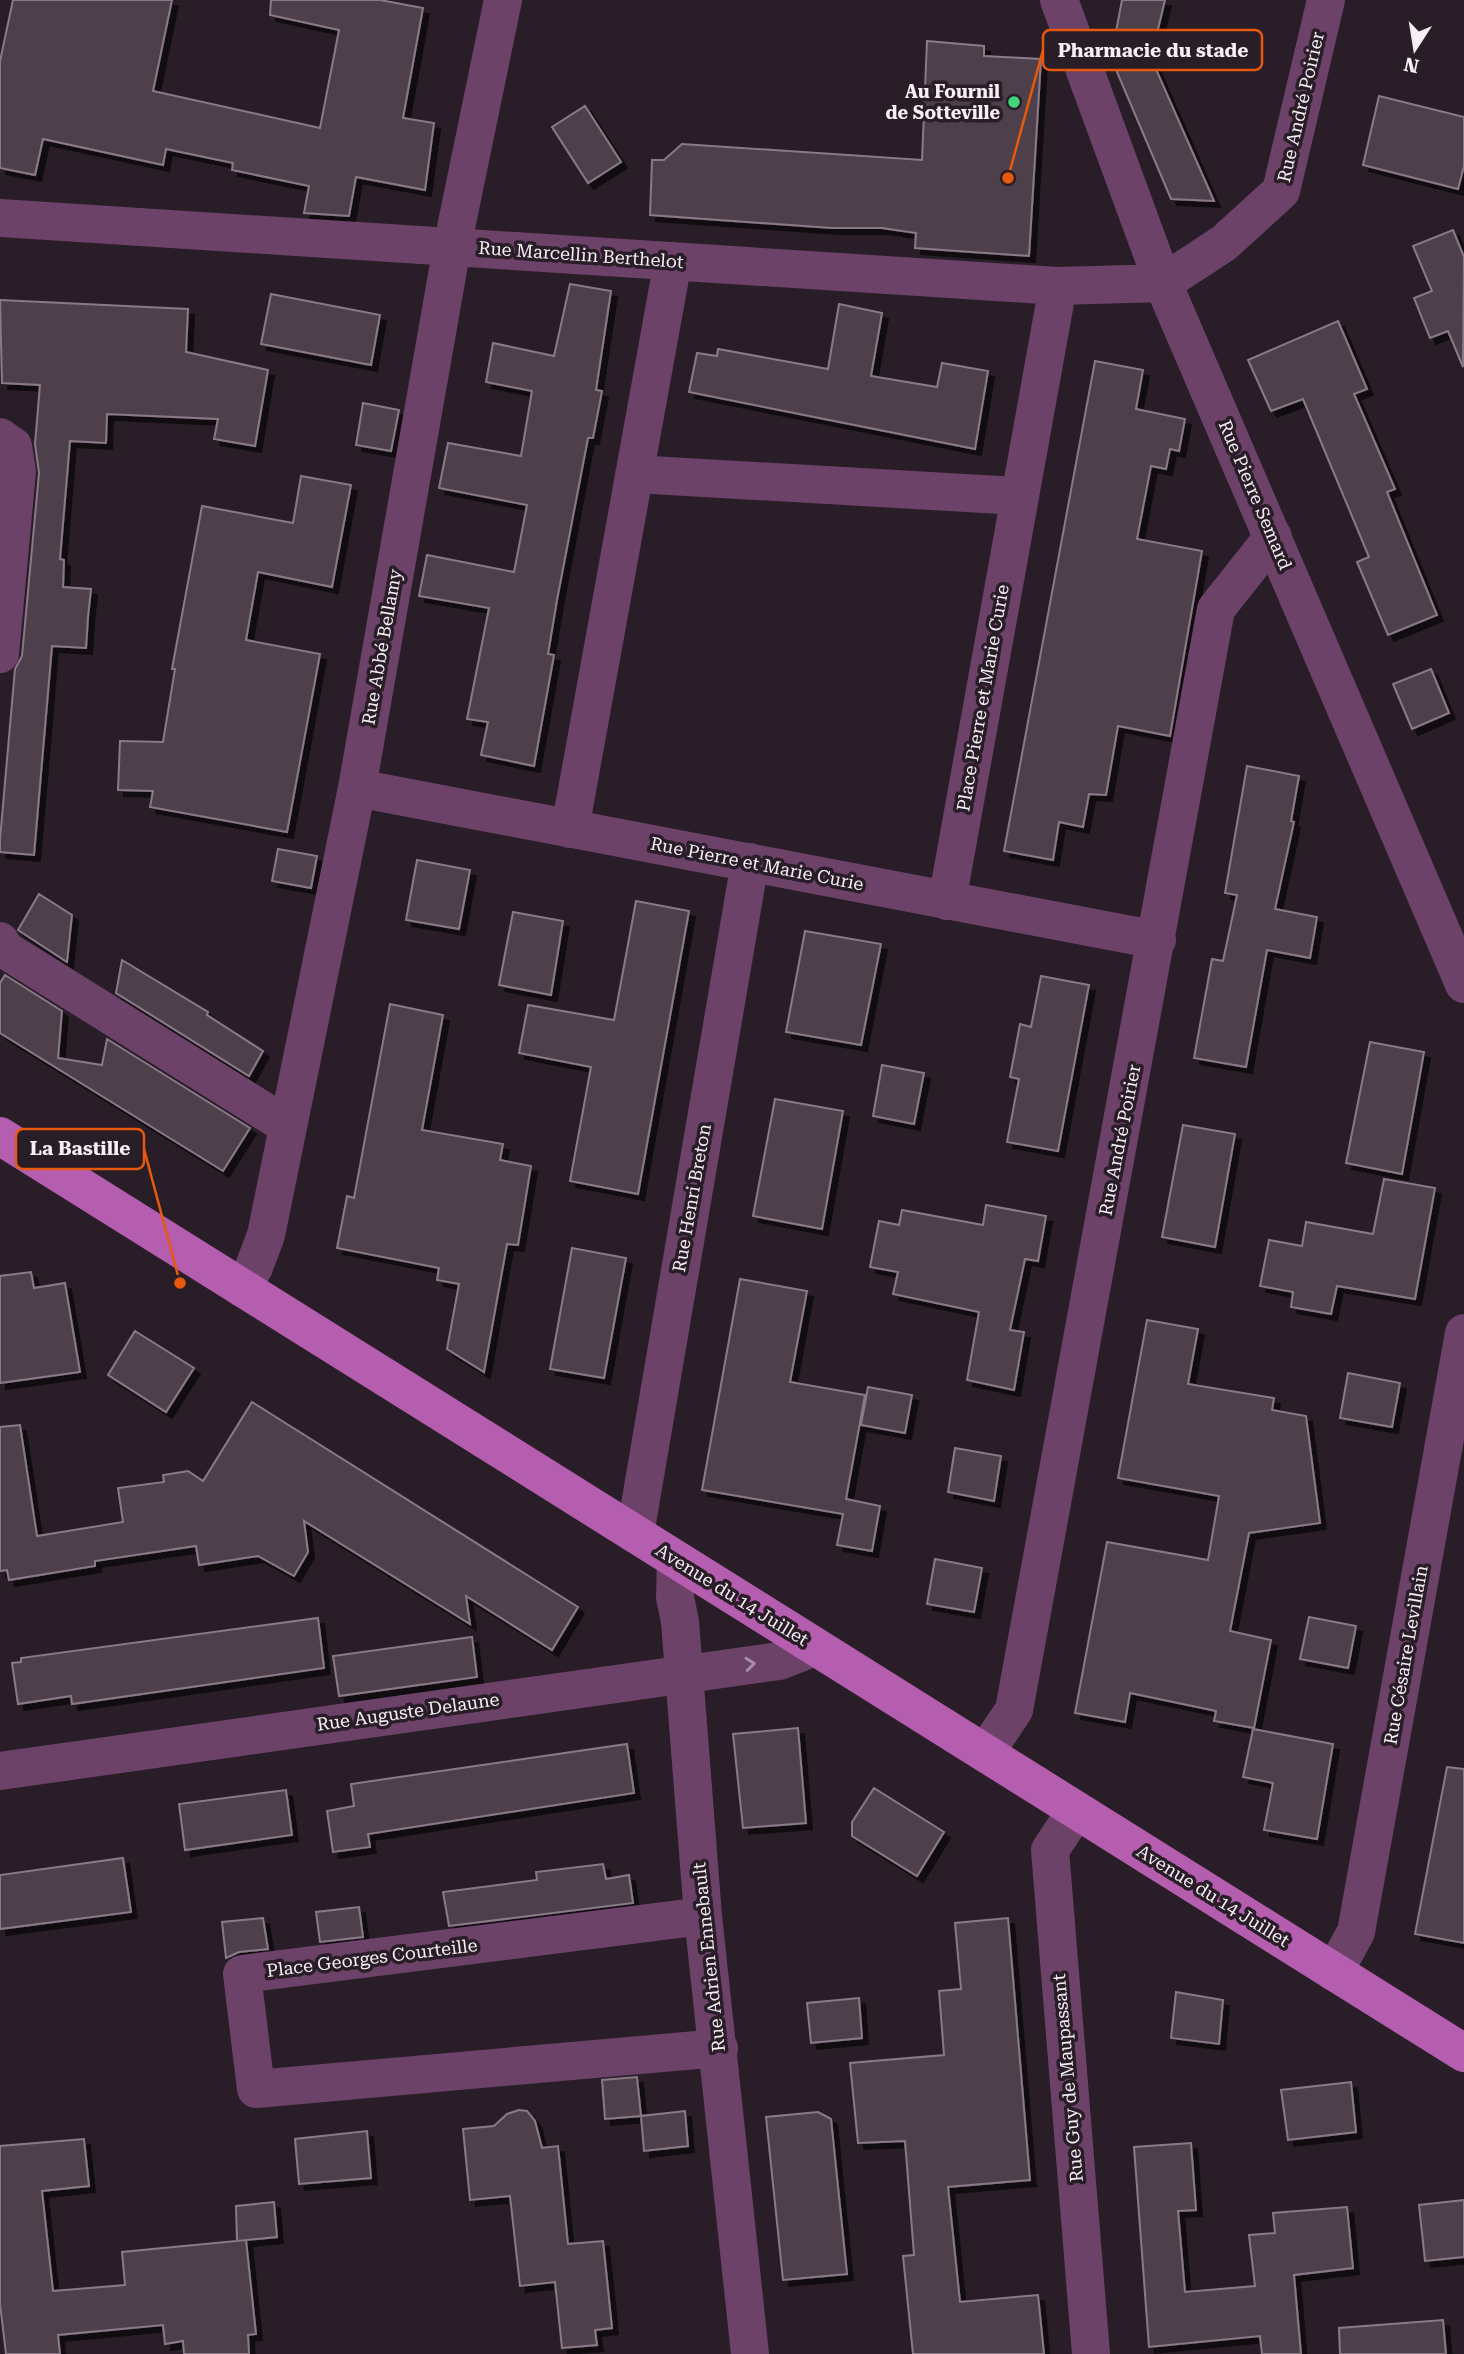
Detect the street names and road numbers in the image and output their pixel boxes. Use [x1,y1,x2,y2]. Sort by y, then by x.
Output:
street label: Rue André Poirier [1273,30,1328,184]
street label: Rue Marcellin Berthelot [478,237,685,272]
street label: Rue Pierre Semard [1214,417,1297,573]
street label: Rue Abbé Bellamy [357,567,406,726]
street label: Place Pierre et Marie Curie [952,583,1013,813]
street label: Rue Pierre et Marie Curie [649,833,866,895]
street label: Rue André Poirier [1095,1063,1144,1217]
street label: Rue Henri Breton [668,1122,715,1274]
street label: Avenue du 14 Juillet [652,1539,813,1650]
street label: Rue Césaire Levillain [1379,1563,1432,1746]
street label: Rue Auguste Delaune [315,1688,501,1735]
street label: Avenue du 14 Juillet [1133,1840,1294,1951]
street label: Rue Adrien Ennebault [688,1861,729,2053]
street label: Place Georges Courteille [265,1934,479,1981]
street label: Rue Guy de Maupassant [1048,1973,1087,2183]

